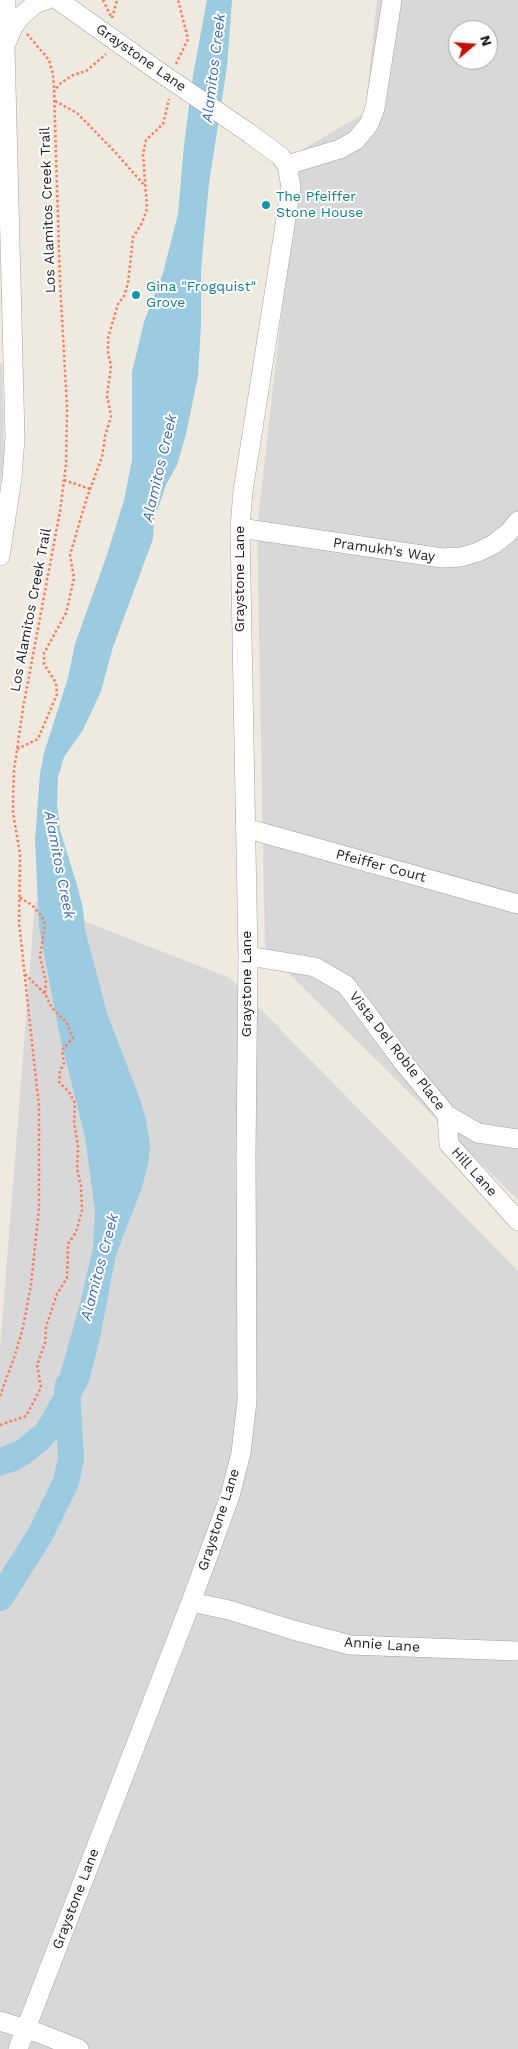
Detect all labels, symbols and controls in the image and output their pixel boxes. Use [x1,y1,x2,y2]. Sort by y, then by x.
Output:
water label: Alamitos Creek [198,12,230,124]
north arrow [448,20,498,70]
street label: Graystone Lane [93,21,189,95]
text: N [477,33,496,48]
street label: Los Alamitos Creek Trail [37,126,59,294]
place label: The Pfeiffer Stone House [276,189,363,222]
marker: The Pfeiffer Stone House [260,199,272,211]
place label: Gina "Frogquist" Grove [146,279,256,312]
marker: Gina "Frogquist" Grove [130,289,142,301]
water label: Alamitos Creek [139,412,181,524]
street label: Graystone Lane [232,526,248,632]
street label: Los Alamitos Creek Trail [7,527,55,693]
street label: Pramukh's Way [332,535,436,565]
water label: Alamitos Creek [40,809,78,921]
street label: Pfeiffer Court [334,846,428,886]
street label: Graystone Lane [239,931,255,1037]
street label: Vista Del Roble Place [345,988,449,1114]
street label: Hill Lane [448,1144,500,1200]
water label: Alamitos Creek [77,1212,123,1322]
street label: Graystone Lane [195,1467,243,1573]
street label: Annie Lane [343,1634,421,1656]
street label: Graystone Lane [49,1846,103,1952]

